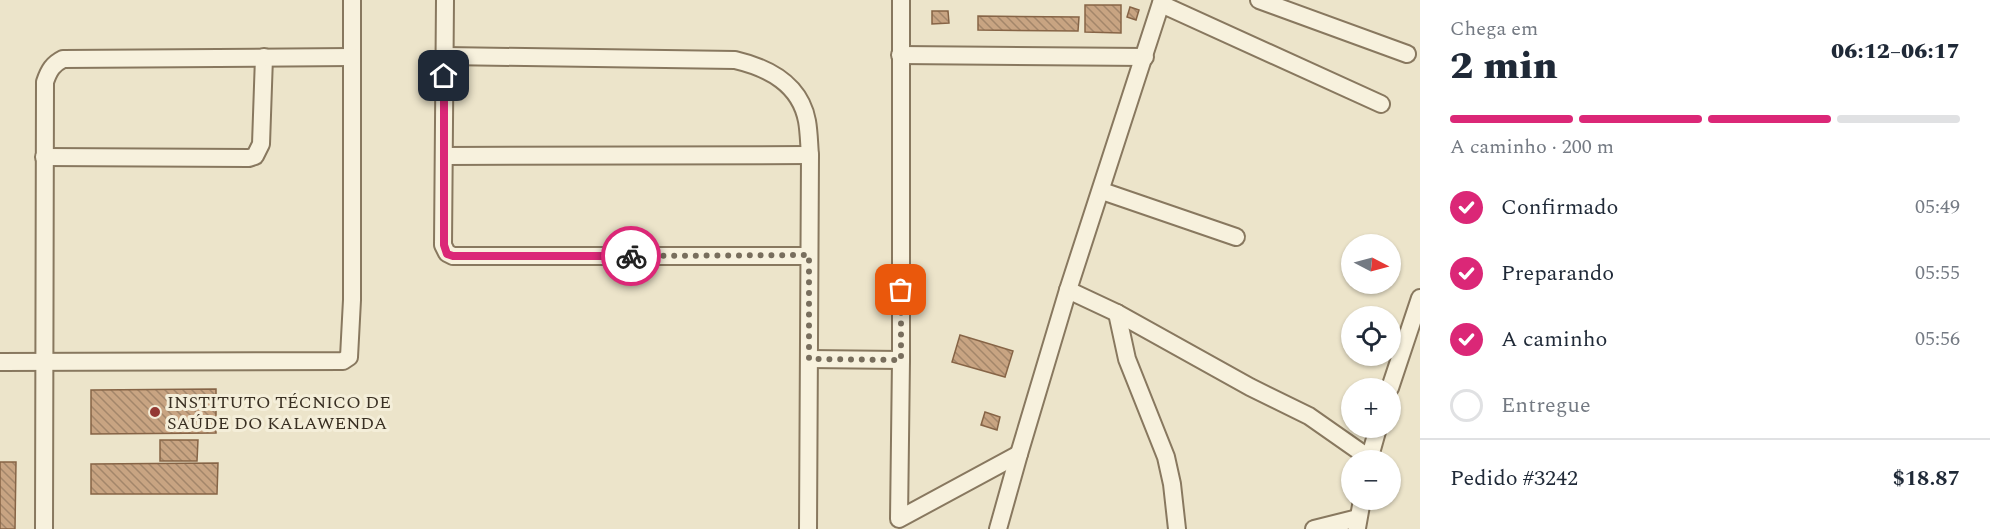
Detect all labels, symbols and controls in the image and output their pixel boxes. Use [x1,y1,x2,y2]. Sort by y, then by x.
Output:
text: Chega em [1450,14,1538,44]
text: 06:12–06:17 [1831,35,1960,68]
text: 2 min [1450,37,1558,96]
pin [418,50,469,101]
icon: home [427,59,460,92]
text: A caminho · 200 m [1450,132,1614,162]
icon: check [1450,191,1483,224]
text: Confirmado [1501,191,1618,224]
text: 05:49 [1915,192,1960,222]
courier [601,226,661,286]
north arrow [1341,234,1401,294]
map controls [1341,234,1401,510]
icon: bike [615,240,648,273]
icon: check [1450,257,1483,290]
text: Preparando [1501,257,1614,290]
text: 05:55 [1915,258,1960,288]
pin [875,264,926,315]
icon: bag [884,273,917,306]
button: locate [1341,306,1401,366]
icon: check [1450,323,1483,356]
text: A caminho [1501,323,1607,356]
text: 05:56 [1915,324,1960,354]
button: + [1341,378,1401,438]
place label: INSTITUTO TÉCNICO DE SAÚDE DO KALAWENDA [167,389,391,437]
text: Entregue [1501,389,1591,422]
marker: INSTITUTO TÉCNICO DE SAÚDE DO KALAWENDA [148,405,162,419]
button: − [1341,450,1401,510]
text: Pedido #3242 [1450,462,1578,495]
text: $18.87 [1892,462,1960,495]

